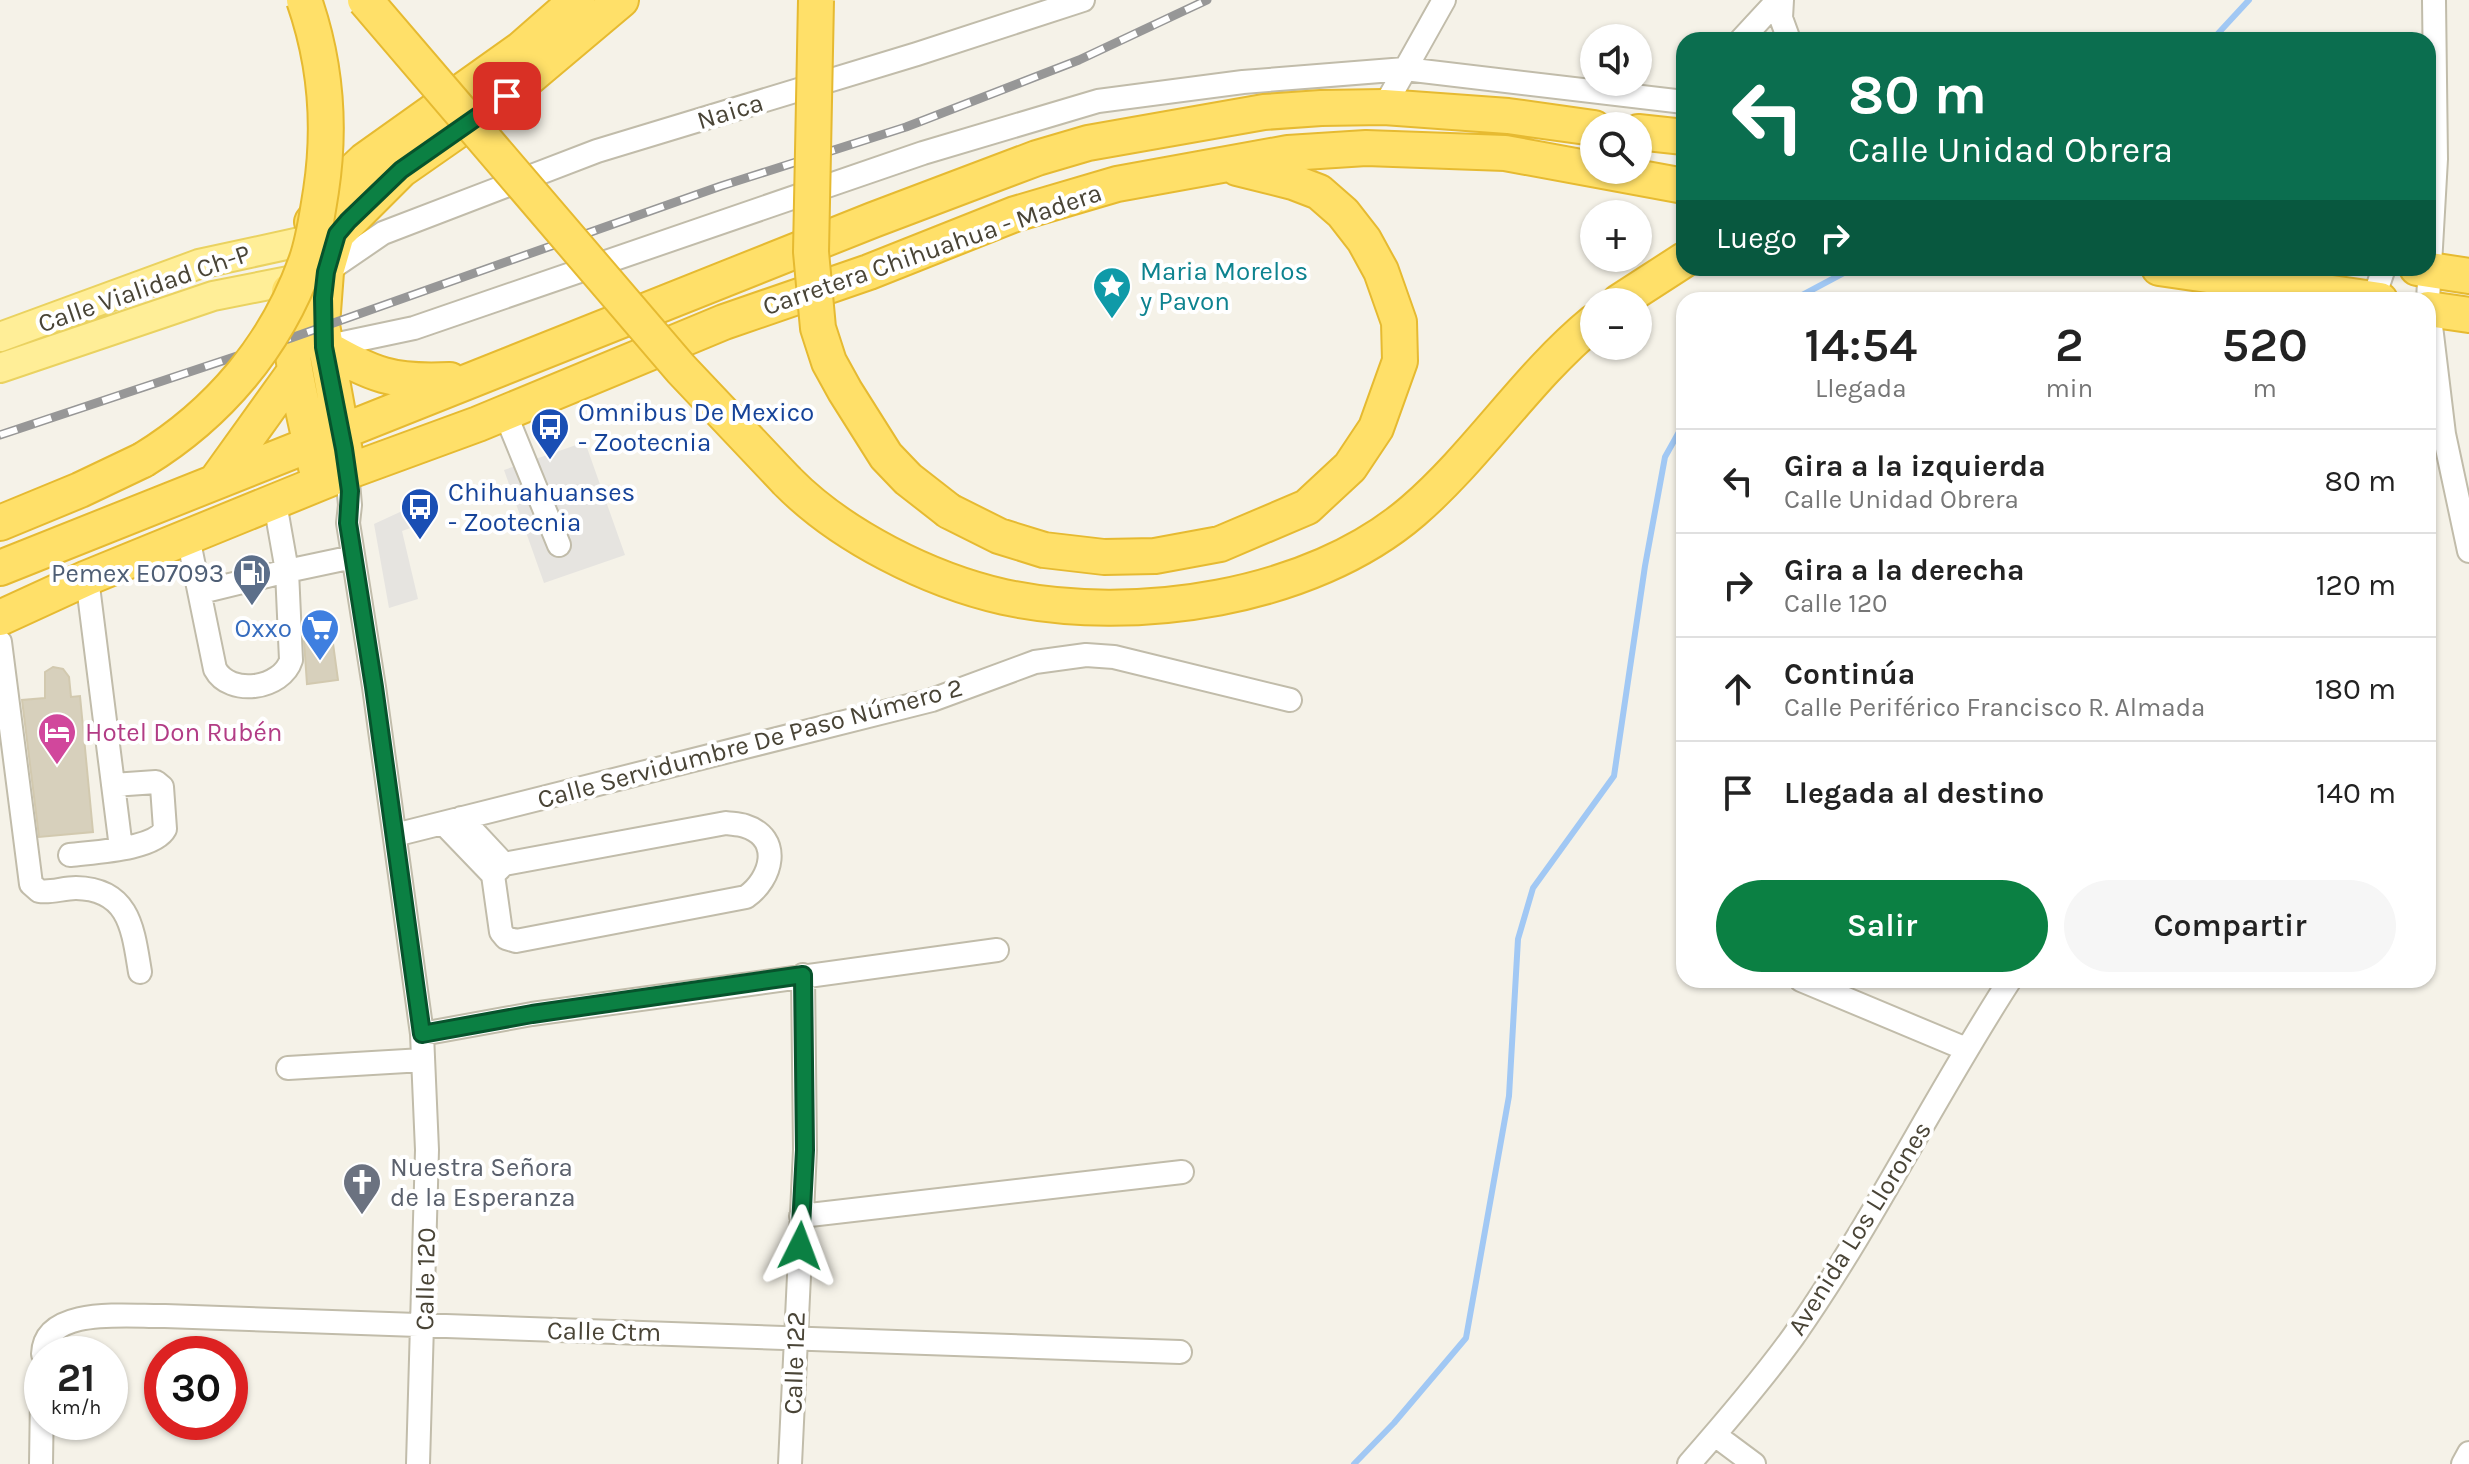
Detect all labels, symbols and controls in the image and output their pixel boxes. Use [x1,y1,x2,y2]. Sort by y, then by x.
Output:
map controls [1580,24,1652,360]
button: sound [1580,24,1652,96]
pin [473,62,541,130]
text: 80 m [1848,62,1987,127]
icon: left [1716,64,1820,168]
icon: arrive [485,74,529,118]
street label: Naica [693,87,767,136]
button: search [1580,112,1652,184]
text: Calle Unidad Obrera [1848,129,2173,171]
street label: Carretera Chihuahua - Madera [759,177,1106,322]
button: + [1580,200,1652,272]
icon: right [1813,216,1857,260]
text: Luego [1716,220,1797,256]
street label: Calle Vialidad Ch-P [34,238,254,339]
place label: Maria Morelos y Pavon [1139,256,1308,317]
place icon: Maria Morelos y Pavon [1091,265,1133,320]
button: − [1580,288,1652,360]
text: 14:54 [1804,317,1917,373]
text: 2 [2055,317,2084,373]
text: 520 [2222,317,2308,373]
text: Llegada [1815,373,1907,404]
text: min [2046,373,2093,404]
text: m [2252,373,2277,404]
place label: Omnibus De Mexico - Zootecnia [578,397,814,458]
bus stop icon: Omnibus De Mexico - Zootecnia [529,406,571,461]
text: Gira a la izquierda [1784,448,2046,484]
icon: left [1716,459,1760,503]
text: 80 m [2325,463,2396,499]
place label: Chihuahuanses - Zootecnia [448,477,635,538]
text: Calle Unidad Obrera [1784,484,2019,515]
bus stop icon: Chihuahuanses - Zootecnia [399,486,441,541]
fuel station icon: Pemex E07093 [231,552,273,607]
text: Gira a la derecha [1784,552,2025,588]
place label: Pemex E07093 [51,558,224,589]
icon: right [1716,563,1760,607]
text: 120 m [2316,567,2396,603]
text: Calle 120 [1784,588,1887,619]
supermarket icon: Oxxo [299,607,341,662]
place label: Oxxo [234,613,292,644]
text: Continúa [1784,656,1915,692]
icon: ahead [1716,667,1760,711]
text: 180 m [2315,671,2396,707]
street label: Calle Servidumbre De Paso Número 2 [534,672,966,815]
text: Calle Periférico Francisco R. Almada [1784,692,2205,723]
hotel icon: Hotel Don Rubén [36,711,78,766]
place label: Hotel Don Rubén [85,717,283,748]
icon: arrive [1716,771,1760,815]
text: Llegada al destino [1784,775,2044,811]
text: 140 m [2316,775,2396,811]
button: Salir [1716,880,2048,972]
button: Compartir [2064,880,2396,972]
street label: Avenida Los Llorones [1781,1116,1938,1341]
place label: Nuestra Señora de la Esperanza [390,1152,576,1213]
church icon: Nuestra Señora de la Esperanza [341,1161,383,1216]
position arrow [758,1204,842,1288]
street label: Calle 120 [409,1227,442,1331]
street label: Calle 122 [777,1311,812,1415]
street label: Calle Ctm [547,1315,661,1348]
speed limit sign: 30 [144,1336,248,1440]
text: 21 [57,1354,95,1401]
text: km/h [51,1396,101,1419]

